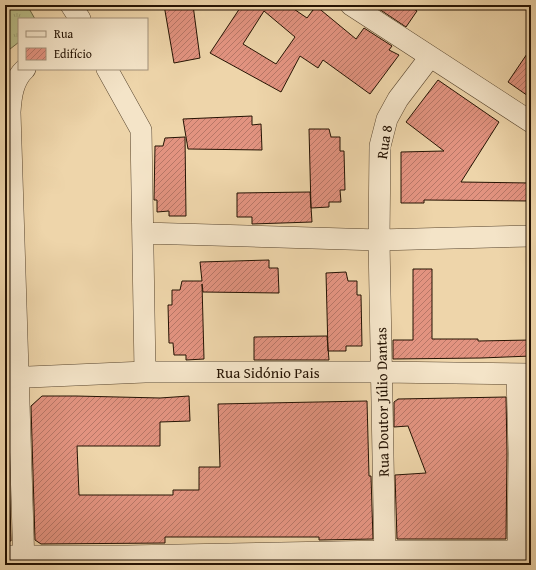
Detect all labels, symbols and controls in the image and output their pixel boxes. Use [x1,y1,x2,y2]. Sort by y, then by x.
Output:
legend [18,18,148,70]
text: Rua [54,25,73,42]
text: Edifício [54,45,92,62]
street label: Rua 8 [371,123,397,161]
street label: Rua Doutor Júlio Dantas [370,327,394,477]
street label: Rua Sidónio Pais [216,362,320,383]

